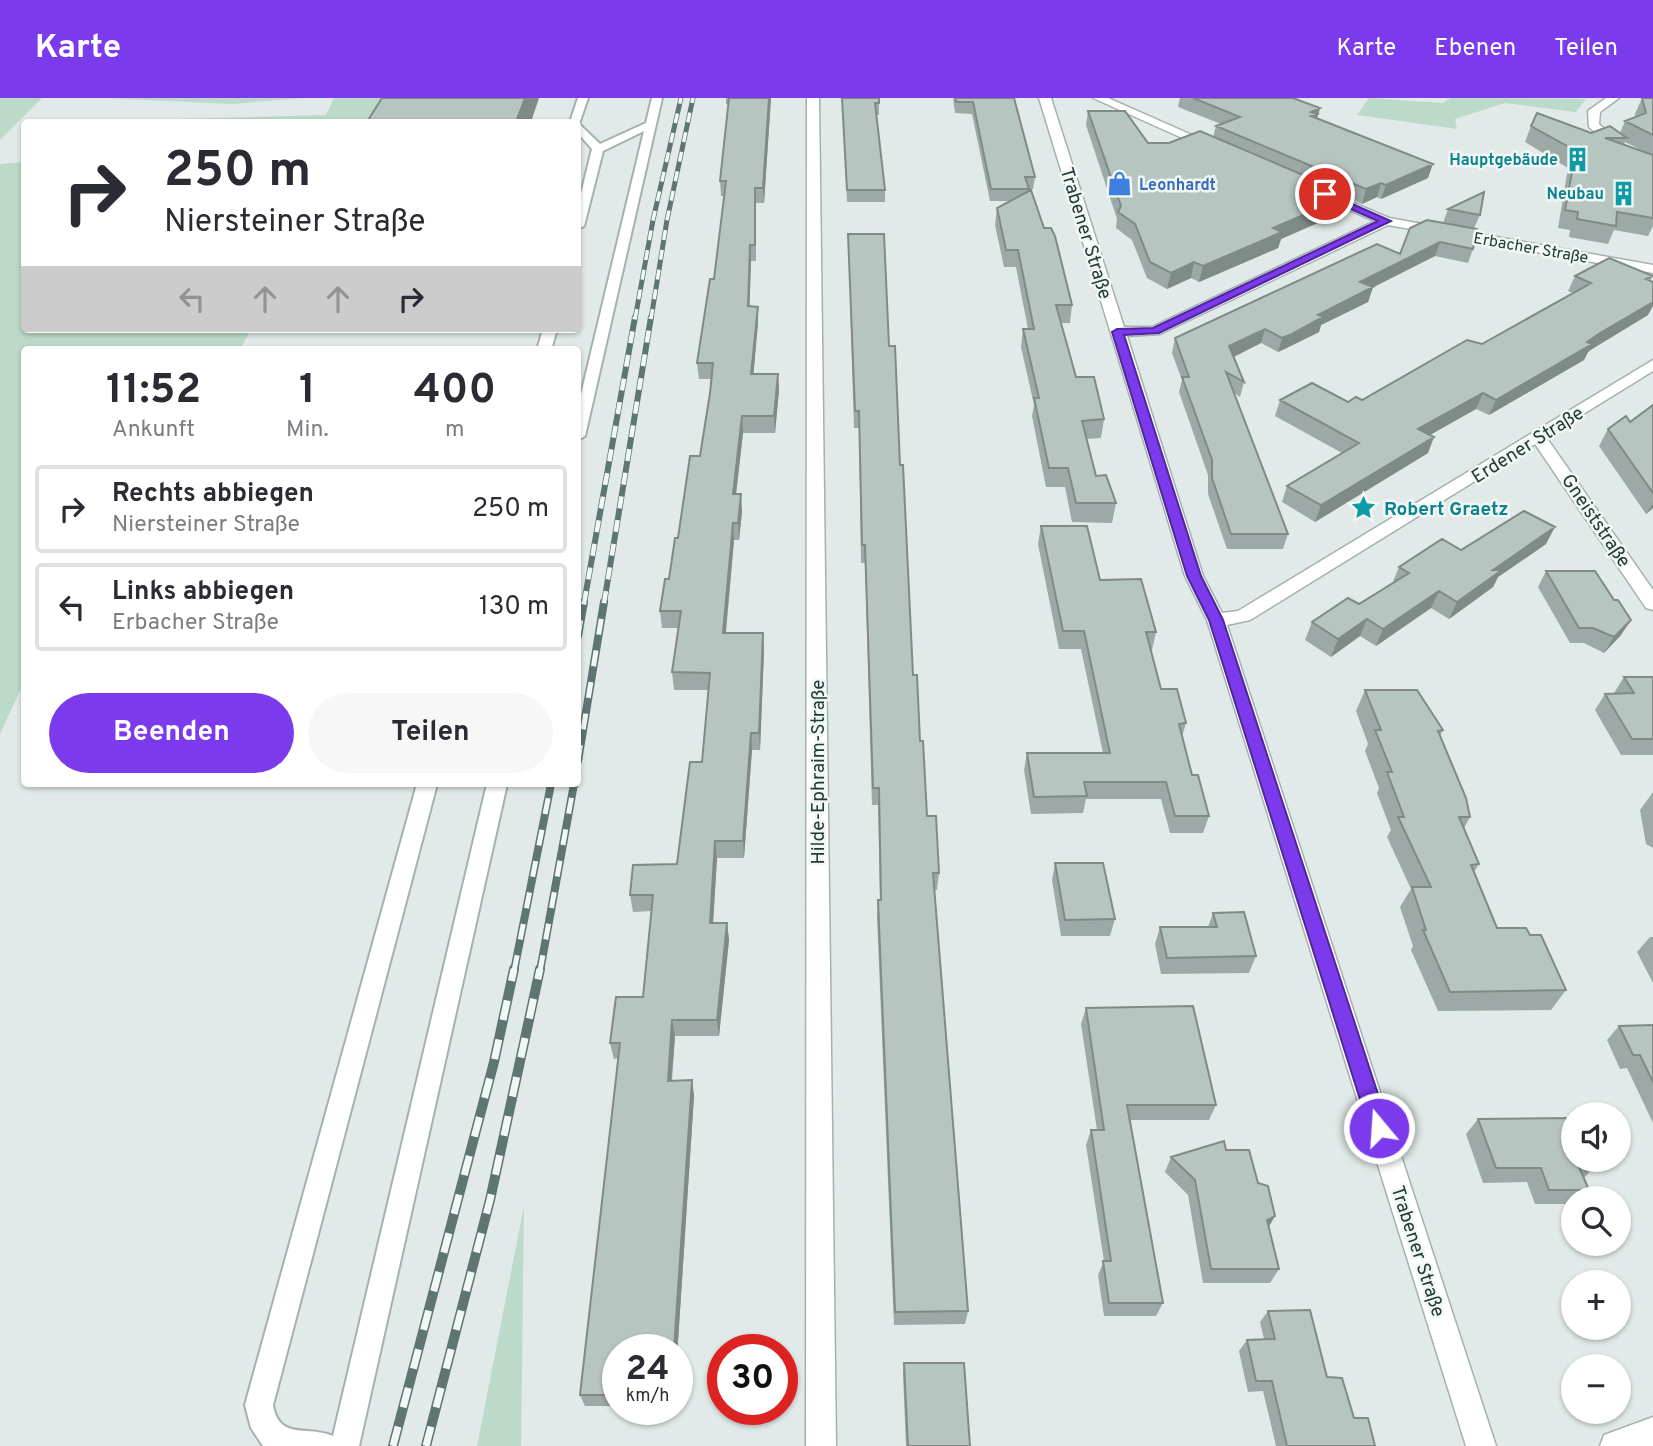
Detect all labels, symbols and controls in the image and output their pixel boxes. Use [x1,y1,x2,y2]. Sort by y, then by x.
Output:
text: Karte [35,28,121,70]
text: Karte [1336,34,1396,64]
text: Ebenen [1434,34,1516,64]
text: Teilen [1554,34,1618,64]
text: 250 m [164,142,311,204]
building icon: Hauptgebäude [1564,145,1592,173]
icon: right [49,147,140,238]
place label: Hauptgebäude [1449,151,1558,171]
pin [1295,164,1355,224]
street label: Trabener Straße [1054,165,1117,302]
shop icon: Leonhardt [1105,170,1133,198]
icon: arrive [1306,175,1344,213]
place label: Leonhardt [1139,176,1216,196]
building icon: Neubau [1610,179,1638,207]
place label: Neubau [1546,185,1604,205]
text: Niersteiner Straße [164,203,425,243]
street label: Erbacher Straße [1472,229,1590,269]
icon: left [173,280,211,318]
icon: ahead [246,280,284,318]
icon: ahead [319,280,357,318]
icon: right [392,280,430,318]
text: 11:52 [106,365,201,418]
text: 1 [299,365,316,418]
text: 400 [414,365,496,418]
street label: Erdener Straße [1467,402,1589,490]
text: Ankunft [112,416,195,445]
text: Min. [286,416,329,445]
text: m [445,416,465,445]
street label: Gneiststraße [1555,470,1635,572]
text: Rechts abbiegen [112,478,314,511]
icon: right [53,490,91,528]
text: 250 m [472,493,549,526]
place icon: Robert Graetz [1350,494,1378,522]
place label: Robert Graetz [1384,498,1509,522]
text: Niersteiner Straße [112,511,300,540]
text: Links abbiegen [112,576,294,609]
icon: left [53,588,91,626]
text: 130 m [479,591,549,624]
text: Erbacher Straße [112,609,279,638]
street label: Hilde-Ephraim-Straße [807,679,831,865]
button: Beenden [49,693,294,773]
button: Teilen [308,693,553,773]
position arrow [1342,1091,1416,1165]
map controls [1561,1102,1631,1424]
button: sound [1561,1102,1631,1172]
street label: Trabener Straße [1385,1183,1450,1320]
button: search [1561,1186,1631,1256]
button: + [1561,1270,1631,1340]
speed limit sign: 30 [707,1334,798,1425]
text: 24 [626,1348,669,1392]
button: − [1561,1354,1631,1424]
text: km/h [626,1385,669,1408]

